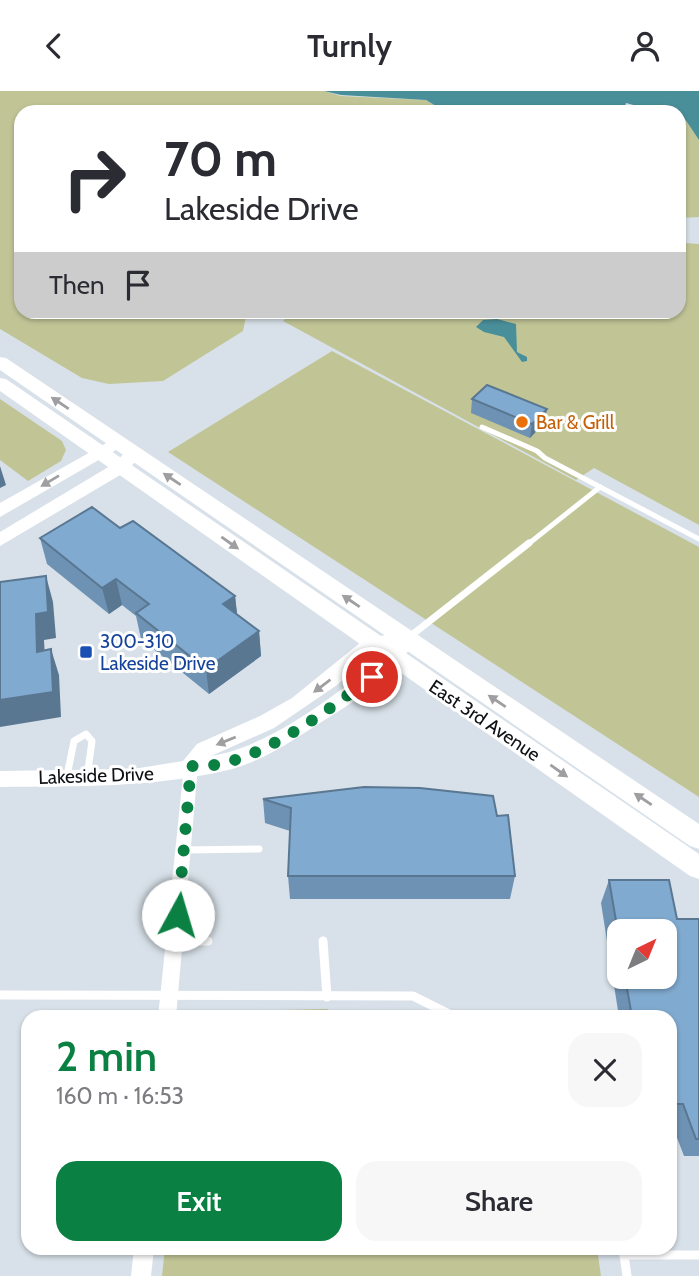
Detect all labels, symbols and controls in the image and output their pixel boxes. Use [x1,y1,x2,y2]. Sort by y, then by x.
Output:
text: Turnly [307,26,392,65]
icon: back [35,27,73,65]
icon: person [626,27,664,65]
text: 70 m [164,129,277,188]
icon: right [49,133,140,224]
text: Lakeside Drive [164,189,359,228]
icon: arrive [119,266,157,304]
text: Then [49,269,105,301]
one-way arrow [51,396,69,410]
place label: Bar & Grill [536,411,615,434]
marker: Bar & Grill [514,414,530,430]
one-way arrow [163,472,181,486]
one-way arrow [40,475,59,488]
one-way arrow [221,536,239,550]
one-way arrow [342,594,360,608]
place label: 300-310 Lakeside Drive [100,630,216,675]
marker: 300-310 Lakeside Drive [78,644,94,660]
pin [342,647,402,707]
icon: arrive [353,658,391,696]
street label: East 3rd Avenue [425,675,545,766]
one-way arrow [314,678,332,693]
one-way arrow [488,694,507,707]
one-way arrow [216,735,237,746]
street label: Lakeside Drive [38,762,154,789]
one-way arrow [550,764,568,778]
one-way arrow [633,793,652,806]
position arrow [141,878,215,952]
north arrow [607,919,677,989]
map controls [607,919,677,989]
text: 2 min [56,1030,157,1082]
button: close [568,1033,642,1107]
text: 160 m · 16:53 [56,1082,184,1110]
button: Exit [56,1161,342,1241]
button: Share [356,1161,642,1241]

